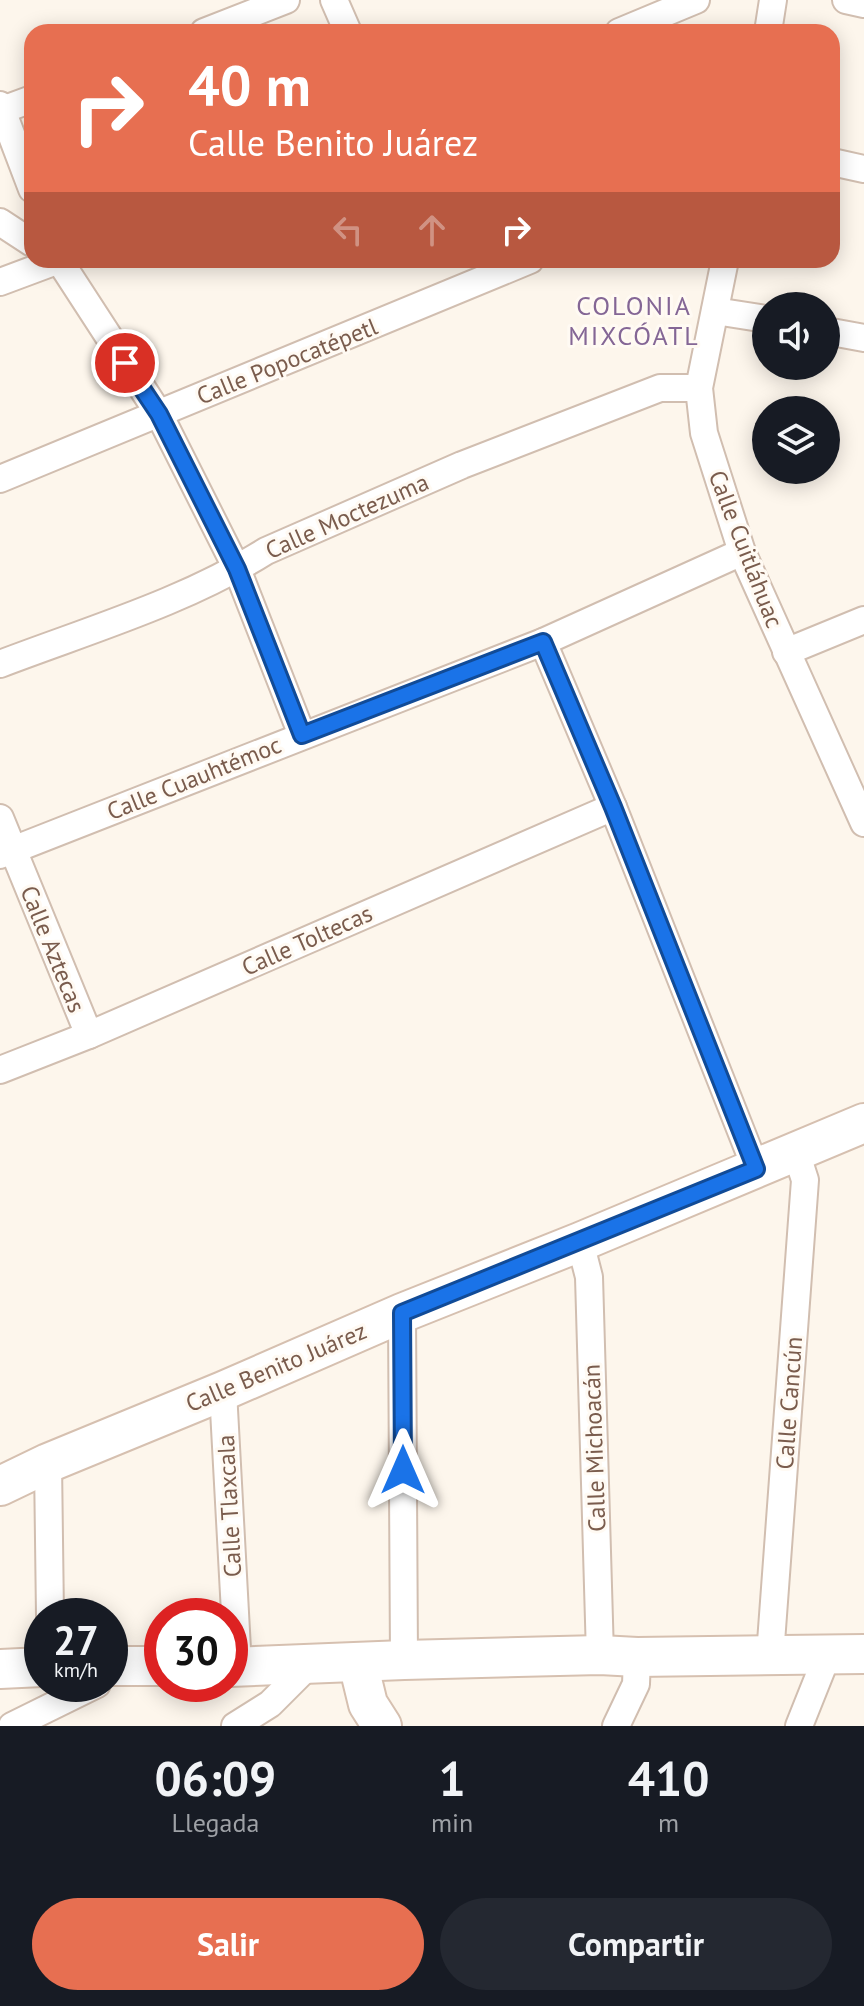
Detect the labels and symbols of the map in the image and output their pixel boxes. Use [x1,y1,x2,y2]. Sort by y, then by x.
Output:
district label: COLONIA MIXCÓATL [568,289,700,352]
street label: Calle Popocatépetl [192,311,382,411]
pin [91,329,159,397]
street label: Calle Moctezuma [261,466,433,566]
street label: Calle Cuitláhuac [702,466,790,632]
street label: Calle Cuauhtémoc [102,729,286,827]
street label: Calle Aztecas [14,881,92,1017]
street label: Calle Toltecas [237,897,377,983]
street label: Calle Benito Juárez [181,1315,371,1419]
street label: Calle Cancún [769,1336,809,1470]
street label: Calle Michoacán [576,1364,612,1532]
position arrow [361,1428,445,1512]
street label: Calle Tlaxcala [210,1434,248,1578]
speed limit sign: 30 [144,1598,248,1702]

